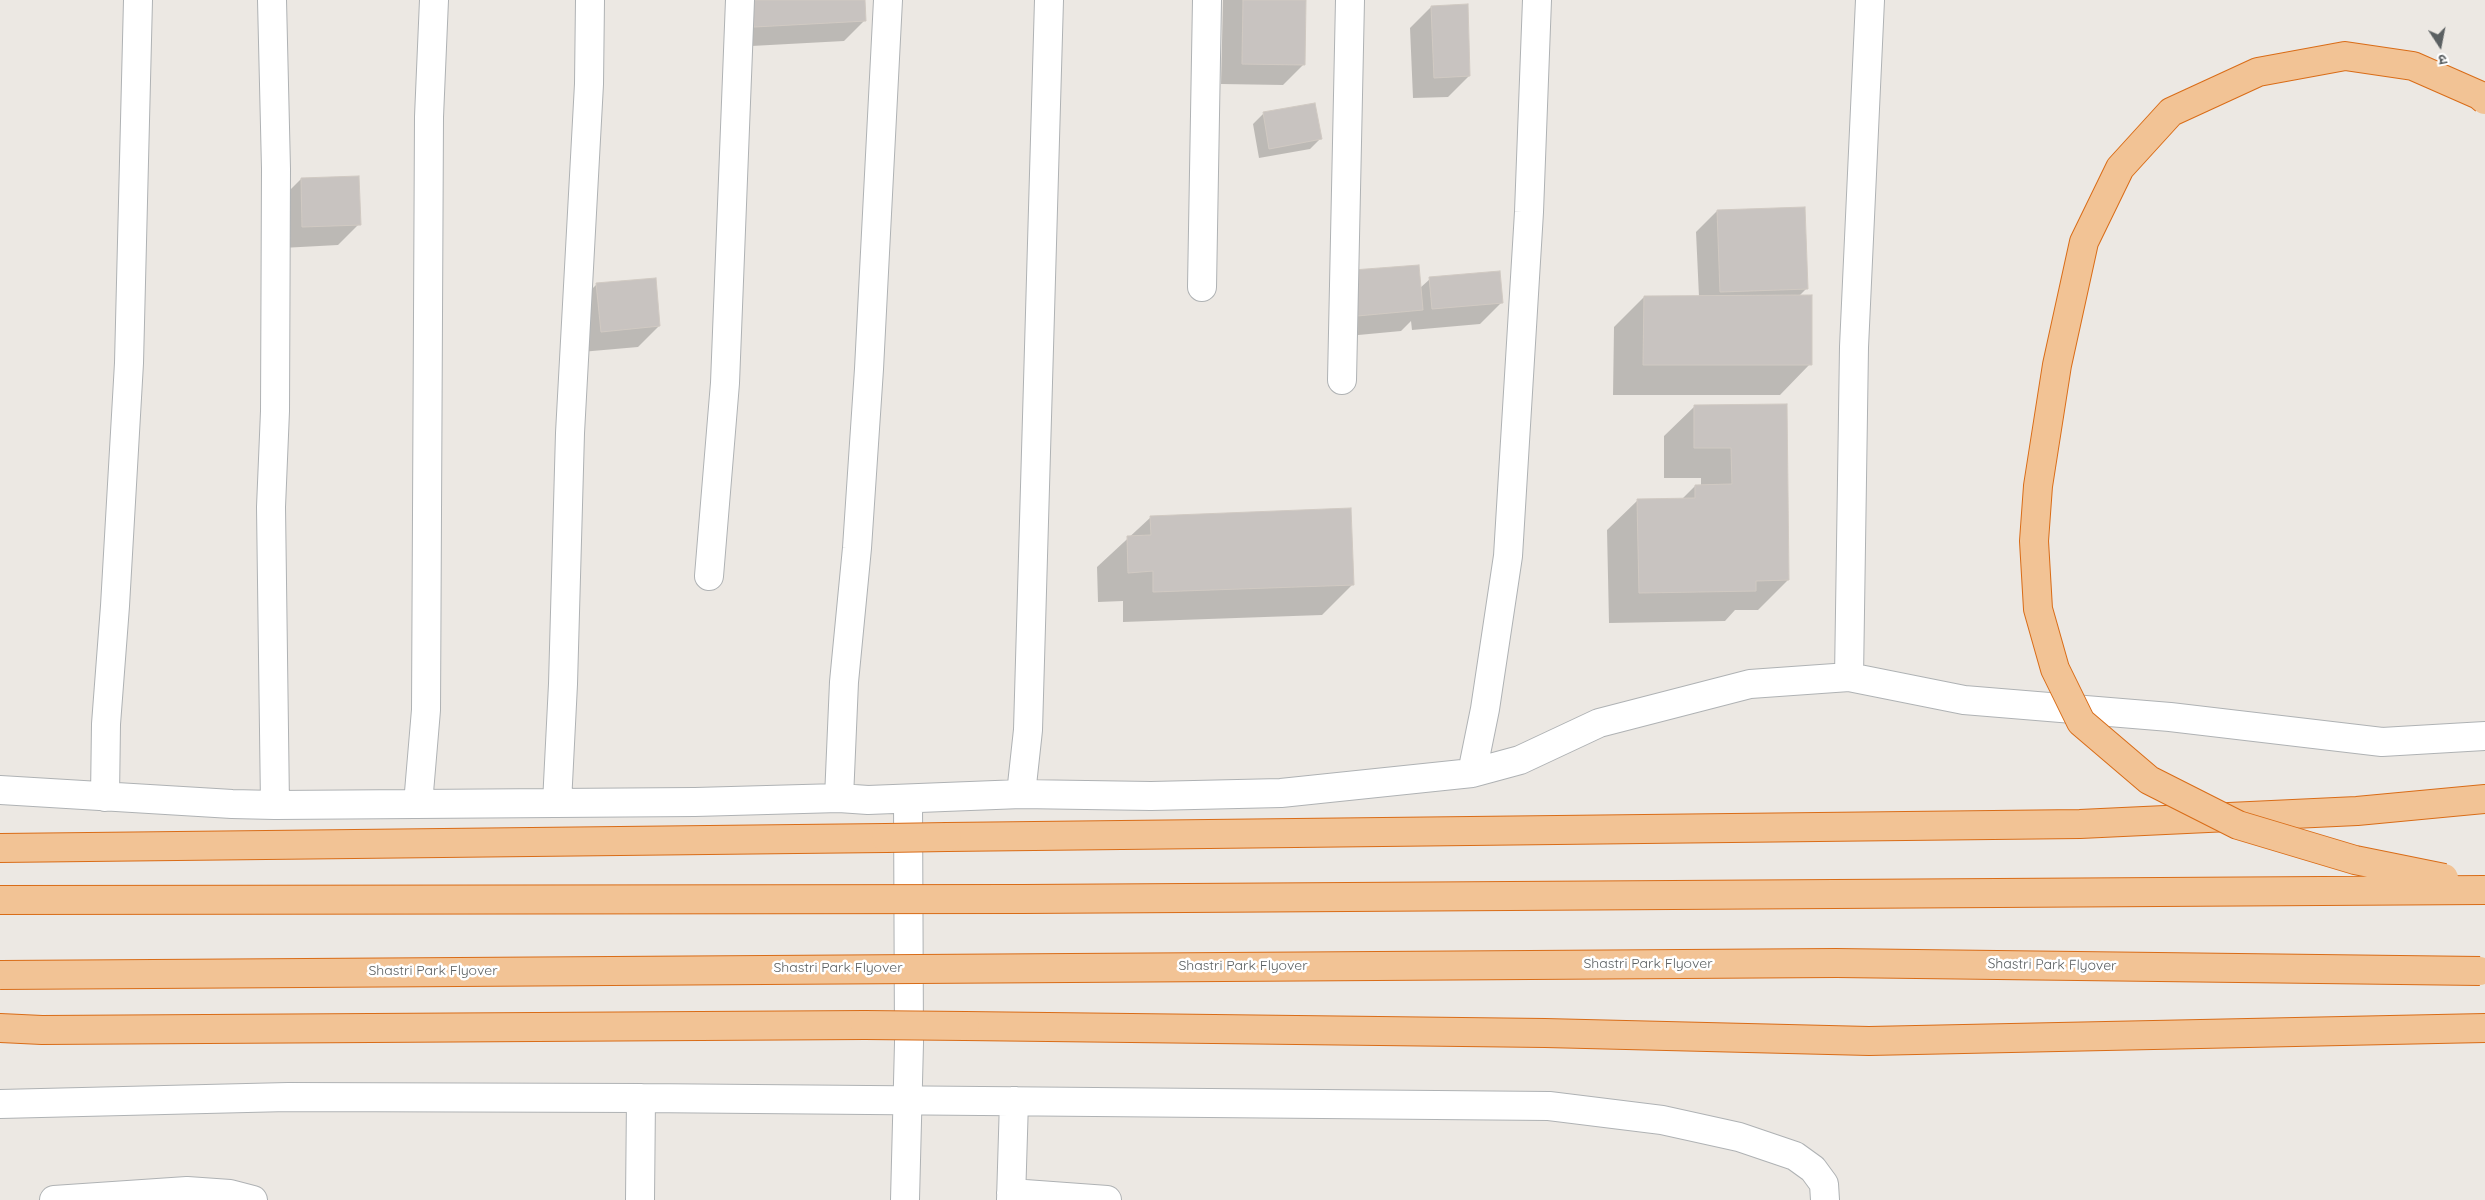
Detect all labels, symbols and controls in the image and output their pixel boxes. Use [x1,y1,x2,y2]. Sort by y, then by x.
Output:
north arrow [2415,20,2465,70]
text: उ [2437,50,2449,69]
street label: Shastri Park Flyover [1987,955,2117,975]
street label: Shastri Park Flyover [1583,956,1713,972]
street label: Shastri Park Flyover [1178,958,1308,974]
street label: Shastri Park Flyover [773,960,903,976]
street label: Shastri Park Flyover [368,963,498,979]

